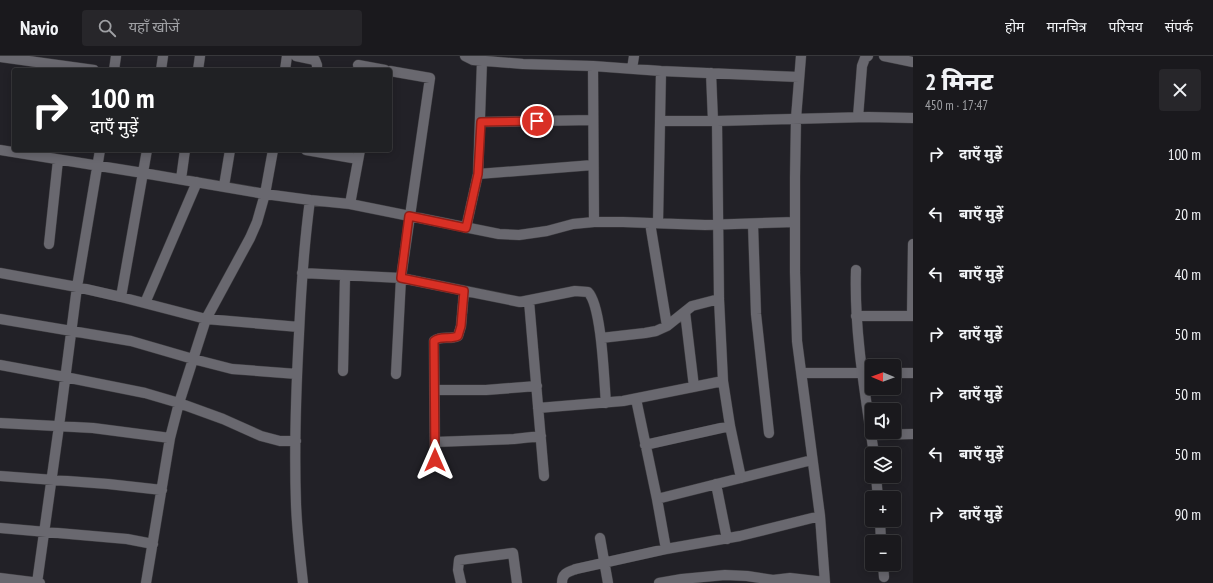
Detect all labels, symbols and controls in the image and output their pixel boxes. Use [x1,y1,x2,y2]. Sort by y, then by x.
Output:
search box [82,10,362,46]
text: Navio [20,16,58,40]
icon: search [96,17,118,39]
text: यहाँ खोजें [128,17,179,36]
text: होम [1005,18,1024,36]
text: मानचित्र [1046,18,1087,36]
text: परिचय [1109,18,1143,36]
text: संपर्क [1165,18,1193,36]
text: 2 मिनट [925,66,993,97]
button: close [1159,69,1201,111]
text: 100 m [90,79,154,116]
icon: right [24,84,76,136]
text: 450 m · 17:47 [925,97,988,114]
pin [520,104,554,138]
icon: arrive [526,110,548,132]
text: दाएँ मुड़ें [90,115,138,138]
icon: right [925,143,947,165]
text: दाएँ मुड़ें [959,144,1002,163]
text: 100 m [1168,145,1201,164]
icon: left [925,203,947,225]
text: बाएँ मुड़ें [959,204,1003,223]
text: 20 m [1175,205,1201,224]
icon: left [925,263,947,285]
text: बाएँ मुड़ें [959,264,1003,283]
text: 40 m [1175,265,1201,284]
icon: right [925,323,947,345]
text: दाएँ मुड़ें [959,324,1002,343]
text: 50 m [1175,325,1201,344]
north arrow [865,359,901,395]
map controls [865,359,901,571]
icon: right [925,383,947,405]
text: दाएँ मुड़ें [959,384,1002,403]
text: 50 m [1175,385,1201,404]
button: sound [865,403,901,439]
position arrow [414,439,456,481]
icon: left [925,443,947,465]
text: बाएँ मुड़ें [959,444,1003,463]
text: 50 m [1175,445,1201,464]
button: layers [865,447,901,483]
button: + [865,491,901,527]
icon: right [925,503,947,525]
text: दाएँ मुड़ें [959,504,1002,523]
text: 90 m [1175,505,1201,524]
button: − [865,535,901,571]

